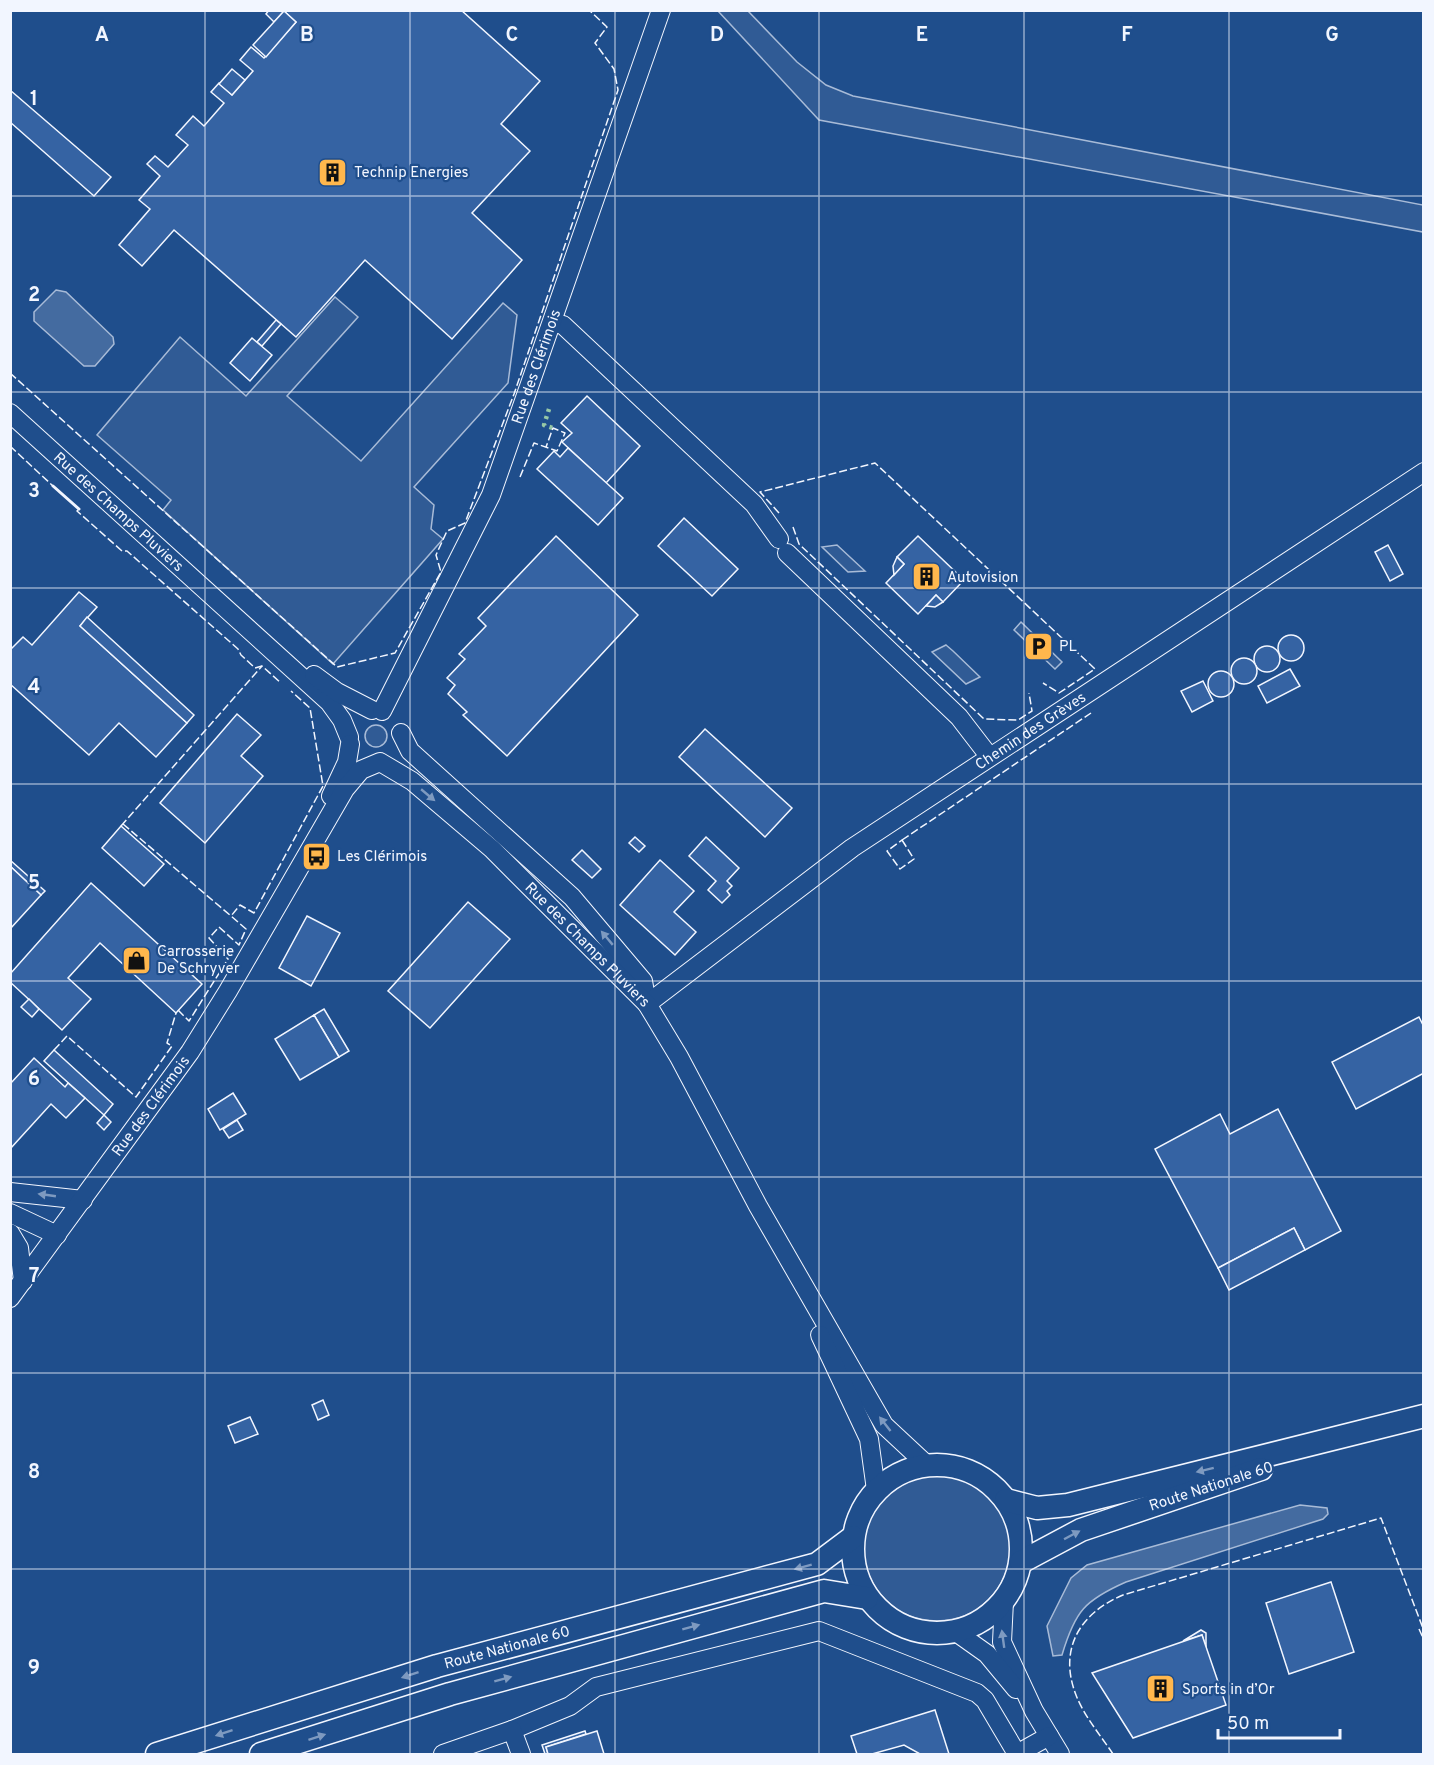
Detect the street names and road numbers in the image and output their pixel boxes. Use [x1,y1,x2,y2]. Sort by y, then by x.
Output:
street label: Rue des Clérimois [509,307,566,427]
street label: Rue des Champs Pluviers [49,449,187,577]
street label: Chemin des Grèves [972,689,1090,775]
street label: Rue des Champs Pluviers [520,879,653,1012]
street label: Rue des Clérimois [109,1053,195,1161]
street label: Route Nationale 60 [1147,1458,1276,1516]
street label: Route Nationale 60 [442,1623,572,1675]

